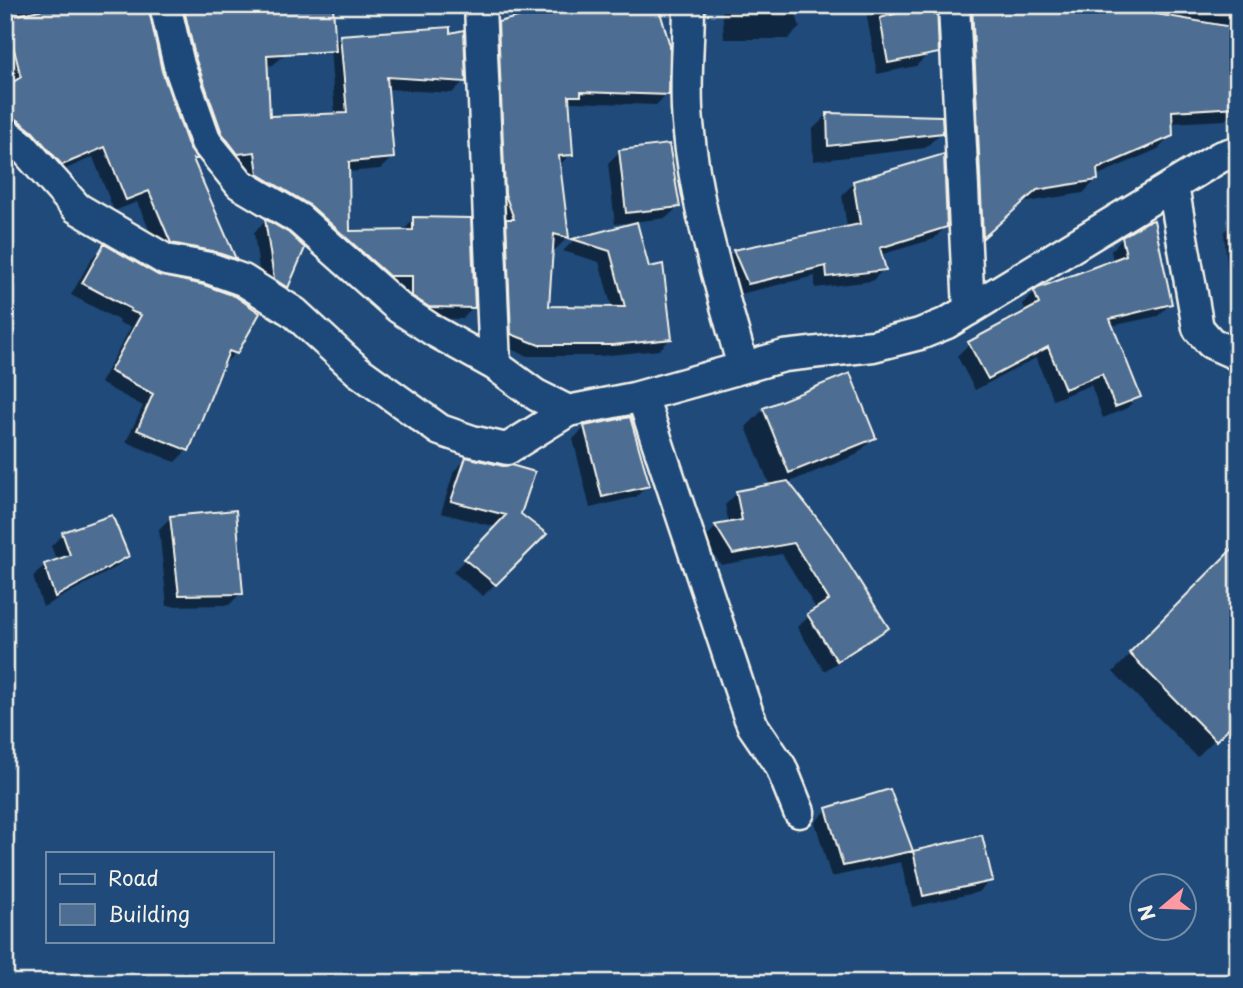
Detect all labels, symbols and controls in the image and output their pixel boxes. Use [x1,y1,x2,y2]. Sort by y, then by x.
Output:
legend [46,852,273,942]
text: Road [108,861,159,893]
north arrow [1128,872,1198,942]
text: Building [108,897,190,929]
text: N [1130,901,1162,925]

